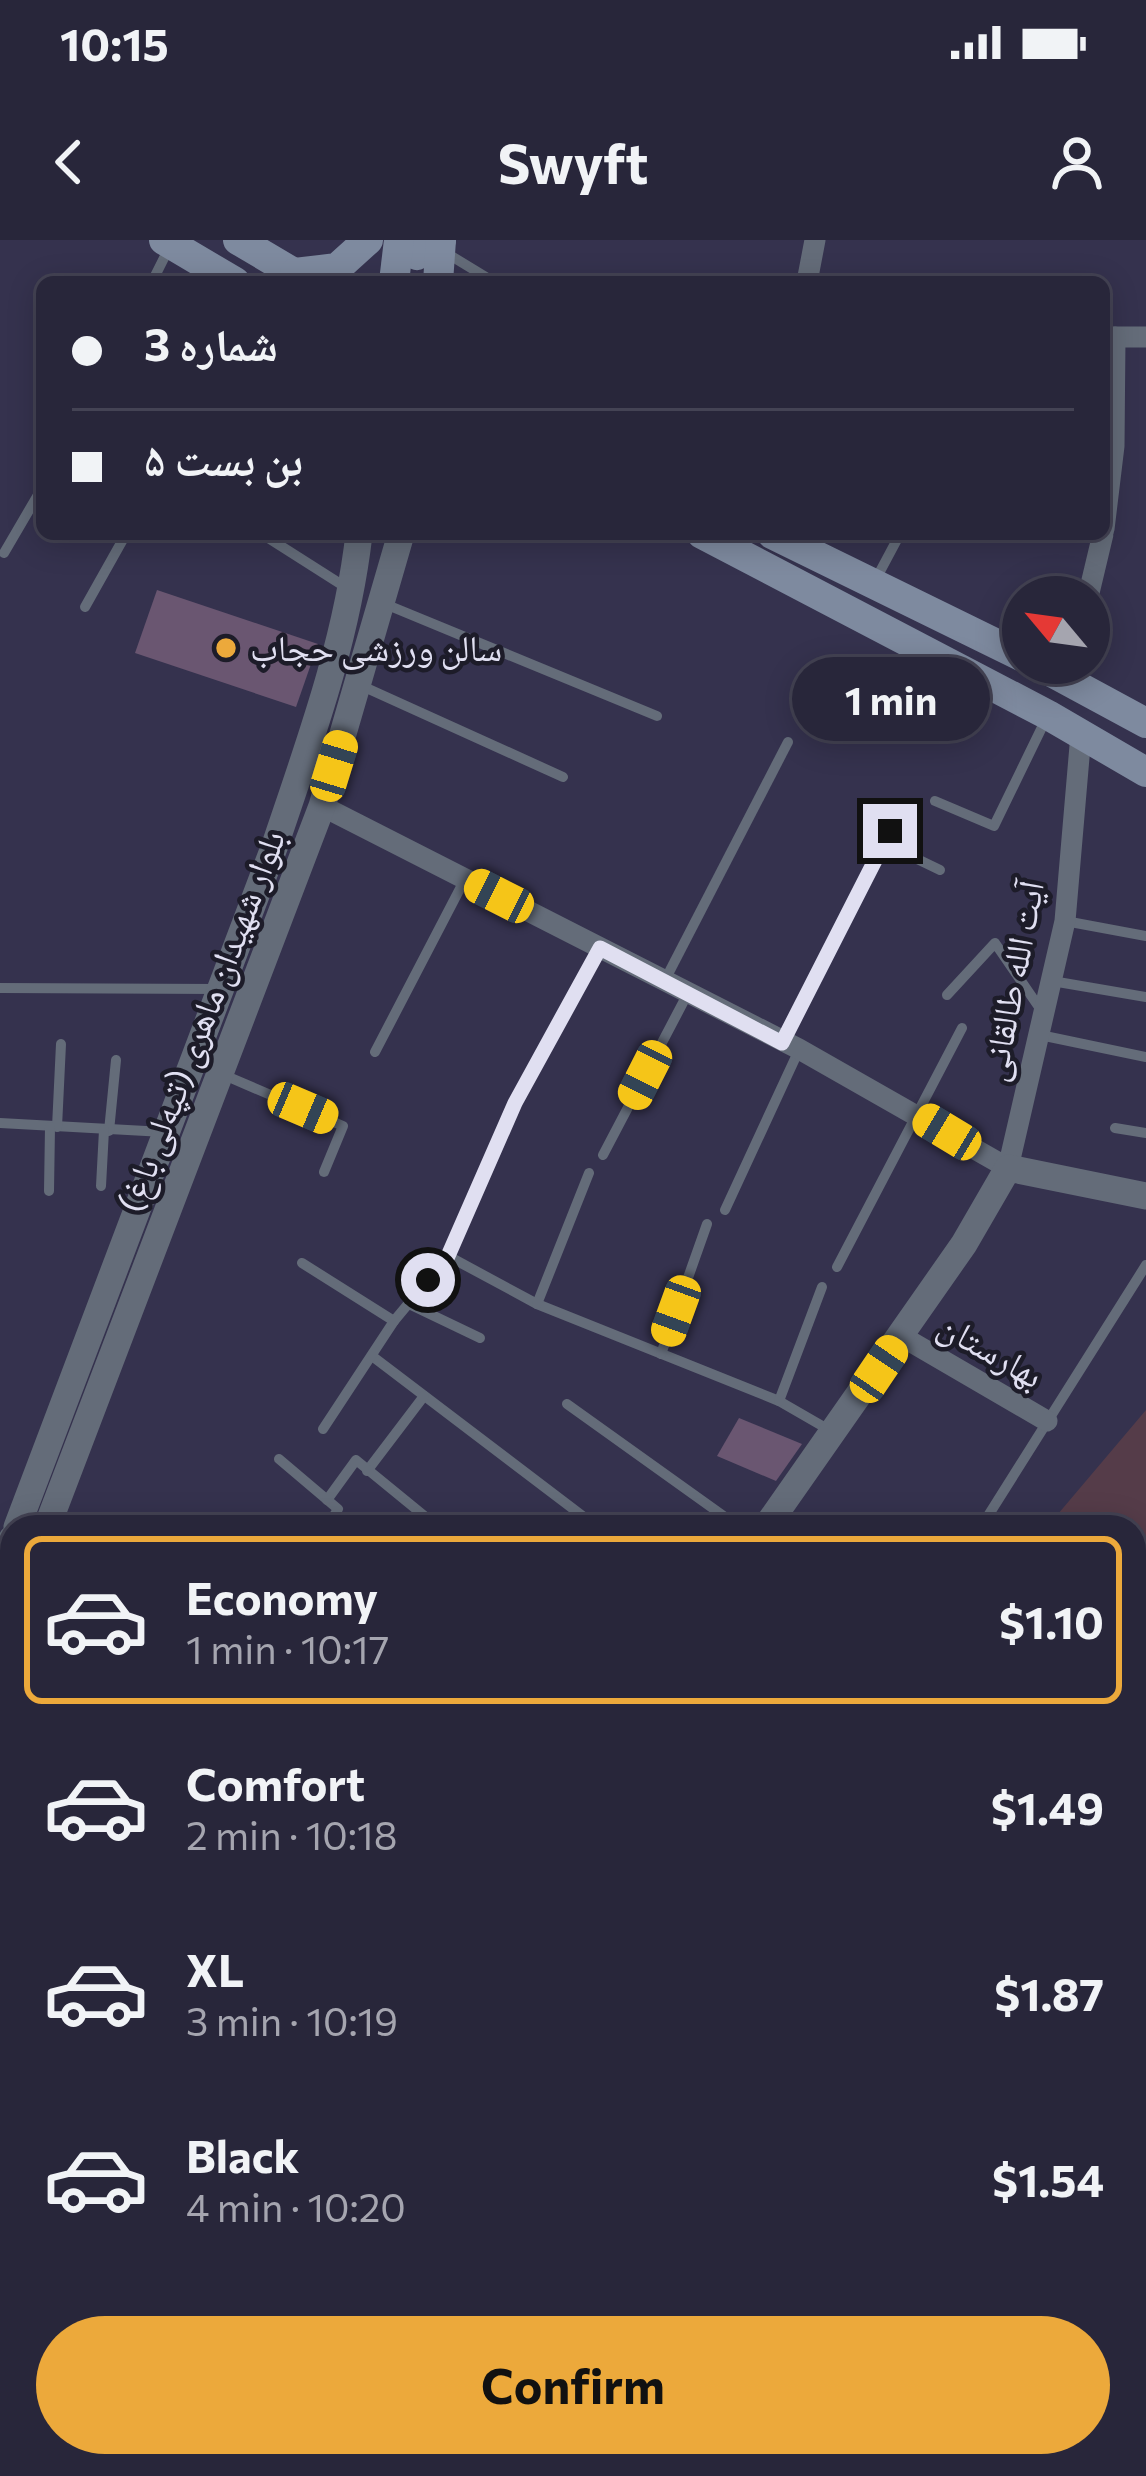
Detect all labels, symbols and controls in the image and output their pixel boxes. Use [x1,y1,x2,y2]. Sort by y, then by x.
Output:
text: 10:15 [60,15,169,70]
icon: back [36,129,102,195]
text: Swyft [498,129,648,195]
icon: person [1044,129,1110,195]
text: شماره 3 [144,315,278,370]
text: بن بست ۵ [144,430,303,485]
north arrow [1002,576,1110,684]
map controls [1002,576,1110,684]
place label: سالن ورزشی حجاب [250,624,502,670]
marker: سالن ورزشی حجاب [213,635,239,661]
callout: 1 min [791,657,989,741]
text: 1 min [845,675,937,723]
car [306,726,362,806]
route end [863,804,917,858]
street label: بلوار شهیدان ماهری (تپه‌لی باغ) [106,823,295,1219]
car [459,864,539,928]
street label: آیت الله طالقانی [969,876,1053,1085]
car [613,1035,677,1115]
car [263,1077,343,1139]
car [907,1098,987,1166]
route start [401,1253,455,1307]
car [647,1271,705,1351]
street label: بهارستان [931,1301,1052,1397]
car [844,1329,914,1409]
icon: car [42,1566,150,1674]
text: Economy [186,1569,378,1624]
text: $1.10 [999,1593,1104,1648]
text: 1 min · 10:17 [186,1624,389,1672]
icon: car [42,1752,150,1860]
text: Comfort [186,1755,365,1810]
text: $1.49 [991,1779,1104,1834]
text: 2 min · 10:18 [186,1810,397,1858]
icon: car [42,1938,150,2046]
text: XL [186,1941,244,1996]
text: $1.87 [994,1965,1104,2020]
text: 3 min · 10:19 [186,1996,398,2044]
icon: car [42,2124,150,2232]
text: Black [186,2127,299,2182]
text: $1.54 [992,2151,1104,2206]
text: 4 min · 10:20 [186,2182,406,2230]
button: Confirm [36,2316,1110,2454]

